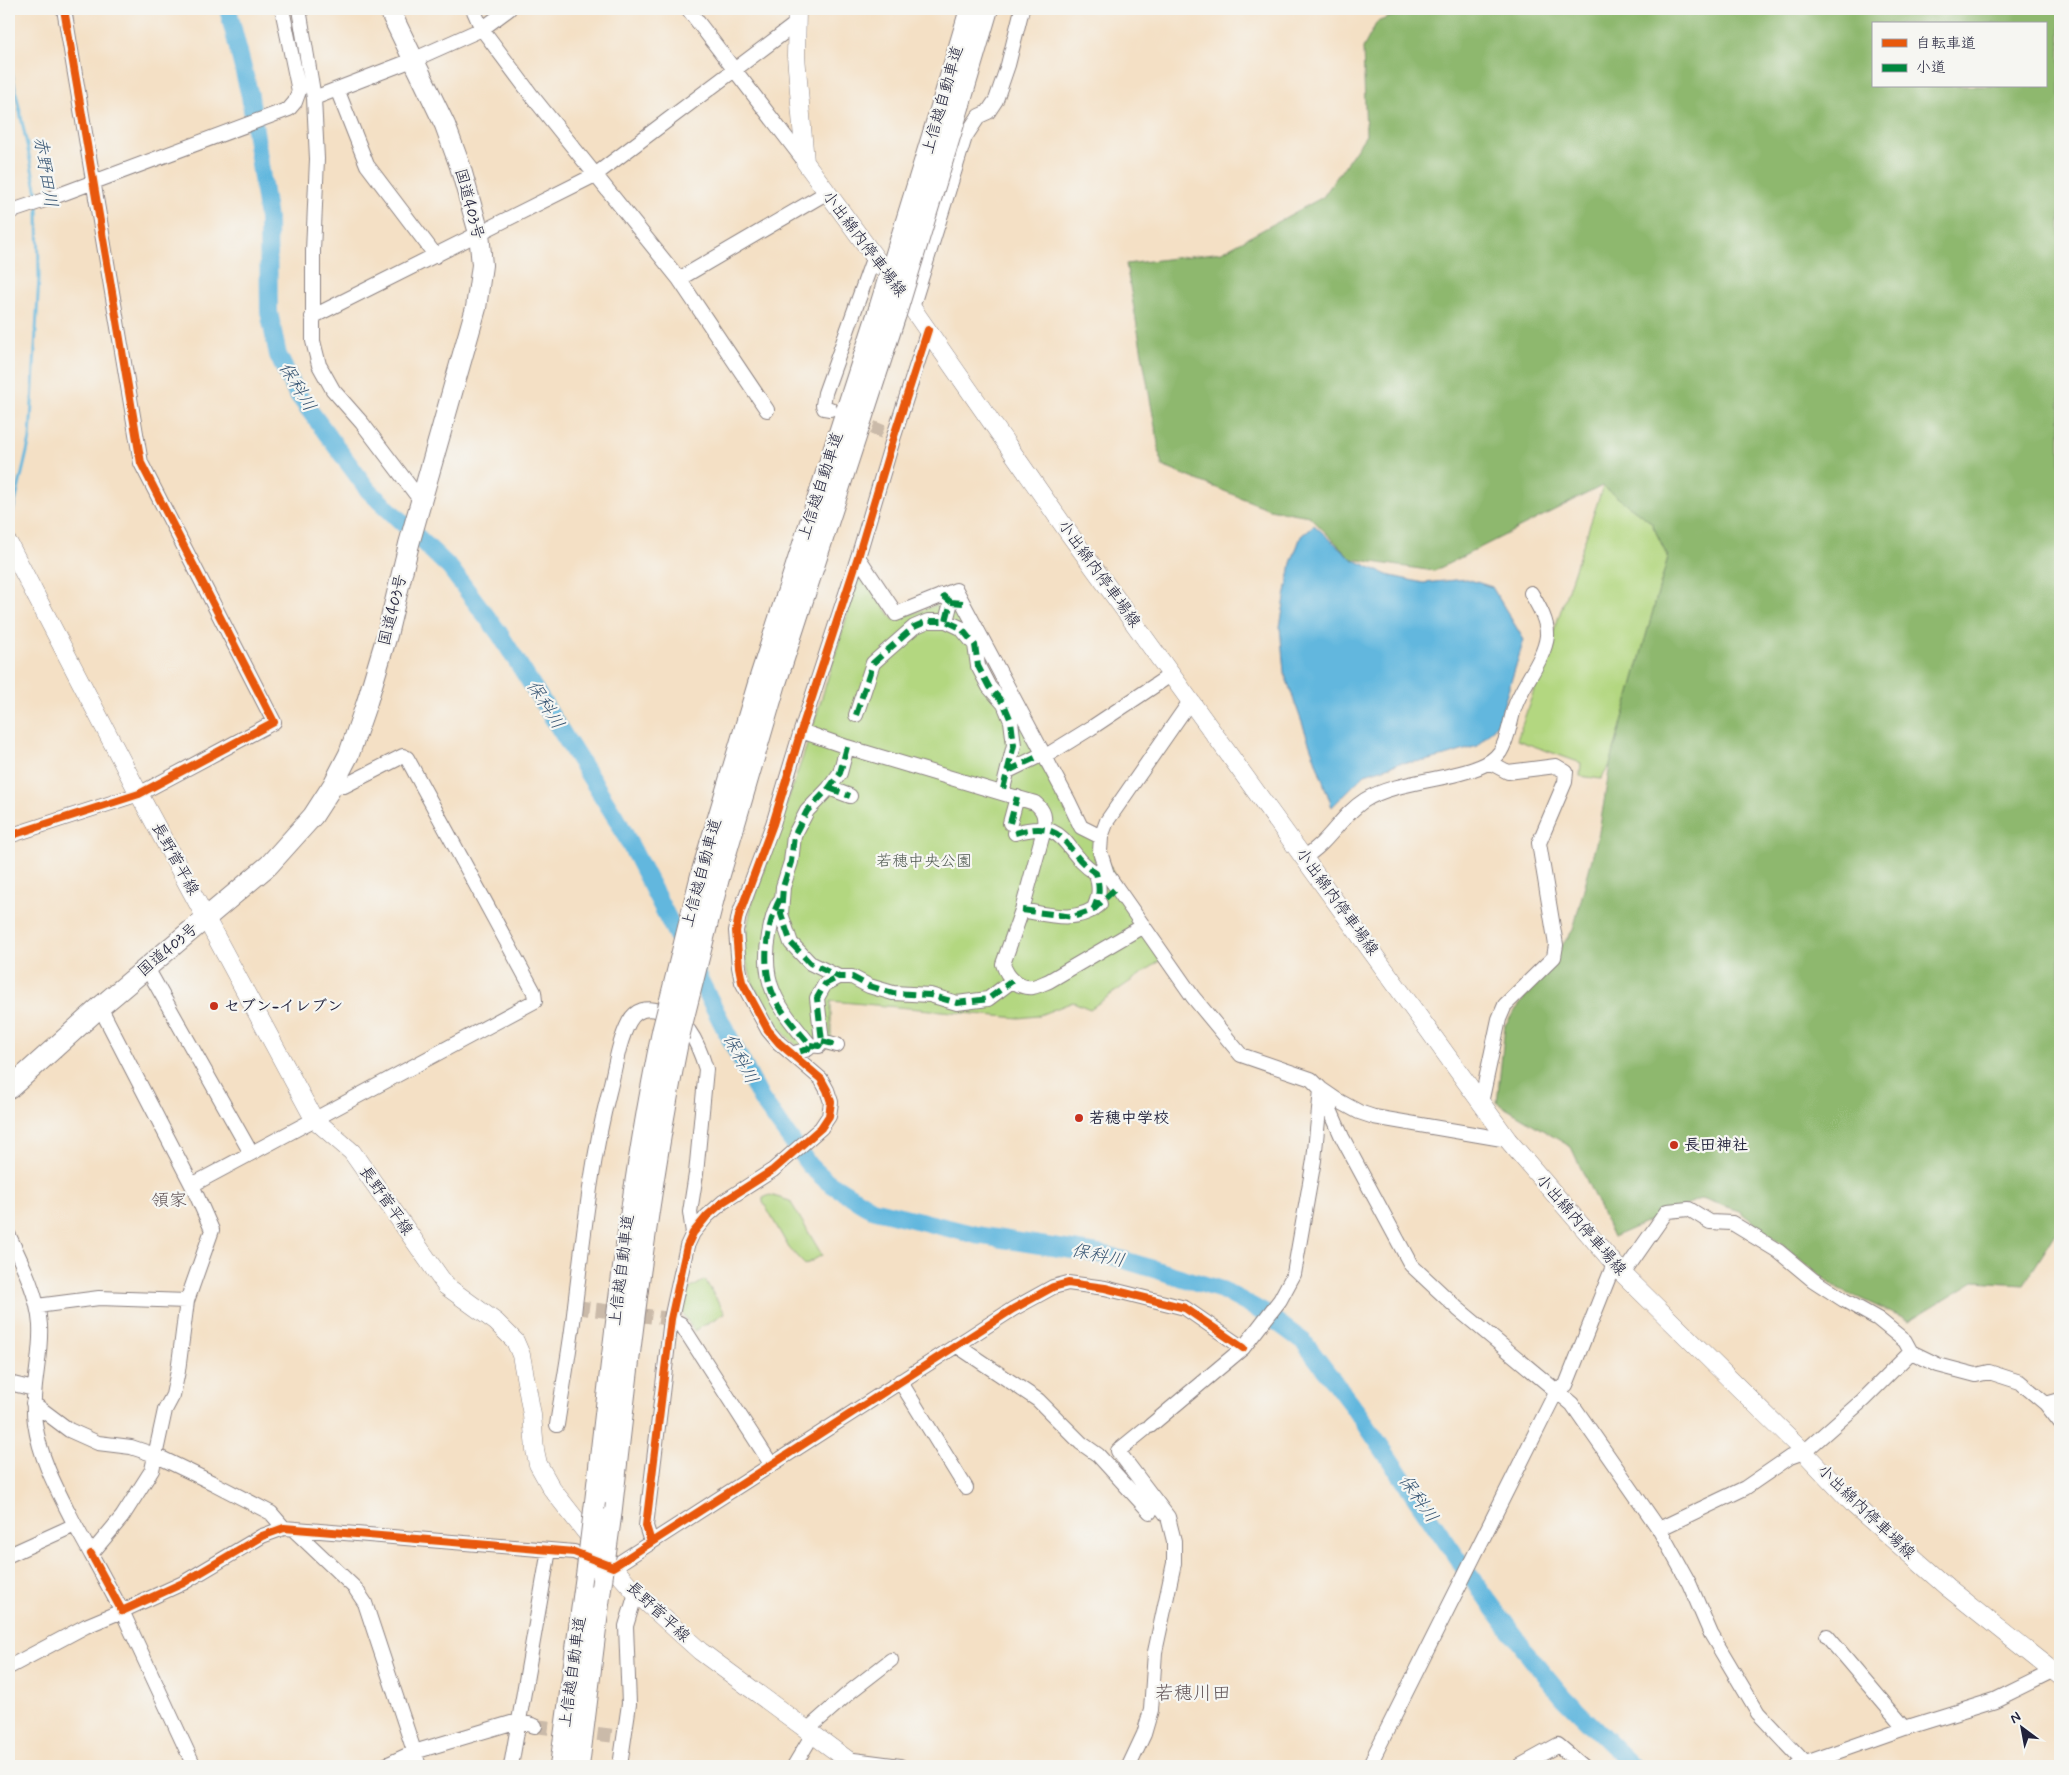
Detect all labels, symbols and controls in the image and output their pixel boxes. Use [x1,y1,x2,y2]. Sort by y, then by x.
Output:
legend [1872,22,2046,88]
text: 自転車道 [1916,34,1976,54]
street label: 上信越自動車道 [917,43,969,157]
text: 小道 [1916,58,1946,78]
water label: 赤野田川 [28,135,62,209]
street label: 国道403号 [449,166,489,242]
street label: 小出綿内停車場線 [817,187,911,301]
water label: 保科川 [273,358,321,416]
street label: 上信越自動車道 [794,429,848,543]
street label: 小出綿内停車場線 [1053,516,1145,632]
street label: 国道403号 [374,572,412,648]
water label: 保科川 [521,676,569,734]
street label: 上信越自動車道 [677,816,727,930]
street label: 長野菅平線 [146,819,204,899]
street label: 小出綿内停車場線 [1291,844,1383,960]
park label: 若穂中央公園 [876,851,972,872]
street label: 国道403号 [133,918,203,982]
place label: セブン-イレブン [224,996,343,1017]
marker: セブン-イレブン [208,1000,220,1012]
water label: 保科川 [717,1029,763,1089]
place label: 若穂中学校 [1089,1108,1169,1129]
marker: 若穂中学校 [1073,1112,1085,1124]
place label: 長田神社 [1684,1135,1748,1156]
marker: 長田神社 [1668,1139,1680,1151]
street label: 長野菅平線 [354,1162,418,1240]
street label: 小出綿内停車場線 [1531,1170,1631,1280]
district label: 領家 [151,1189,187,1213]
street label: 上信越自動車道 [605,1213,639,1327]
water label: 保科川 [1069,1239,1127,1273]
street label: 小出綿内停車場線 [1813,1460,1919,1564]
water label: 保科川 [1393,1470,1443,1528]
street label: 長野菅平線 [622,1577,694,1647]
street label: 上信越自動車道 [555,1615,591,1729]
district label: 若穂川田 [1155,1681,1231,1706]
north arrow [1996,1702,2046,1752]
text: N [2007,1708,2024,1728]

